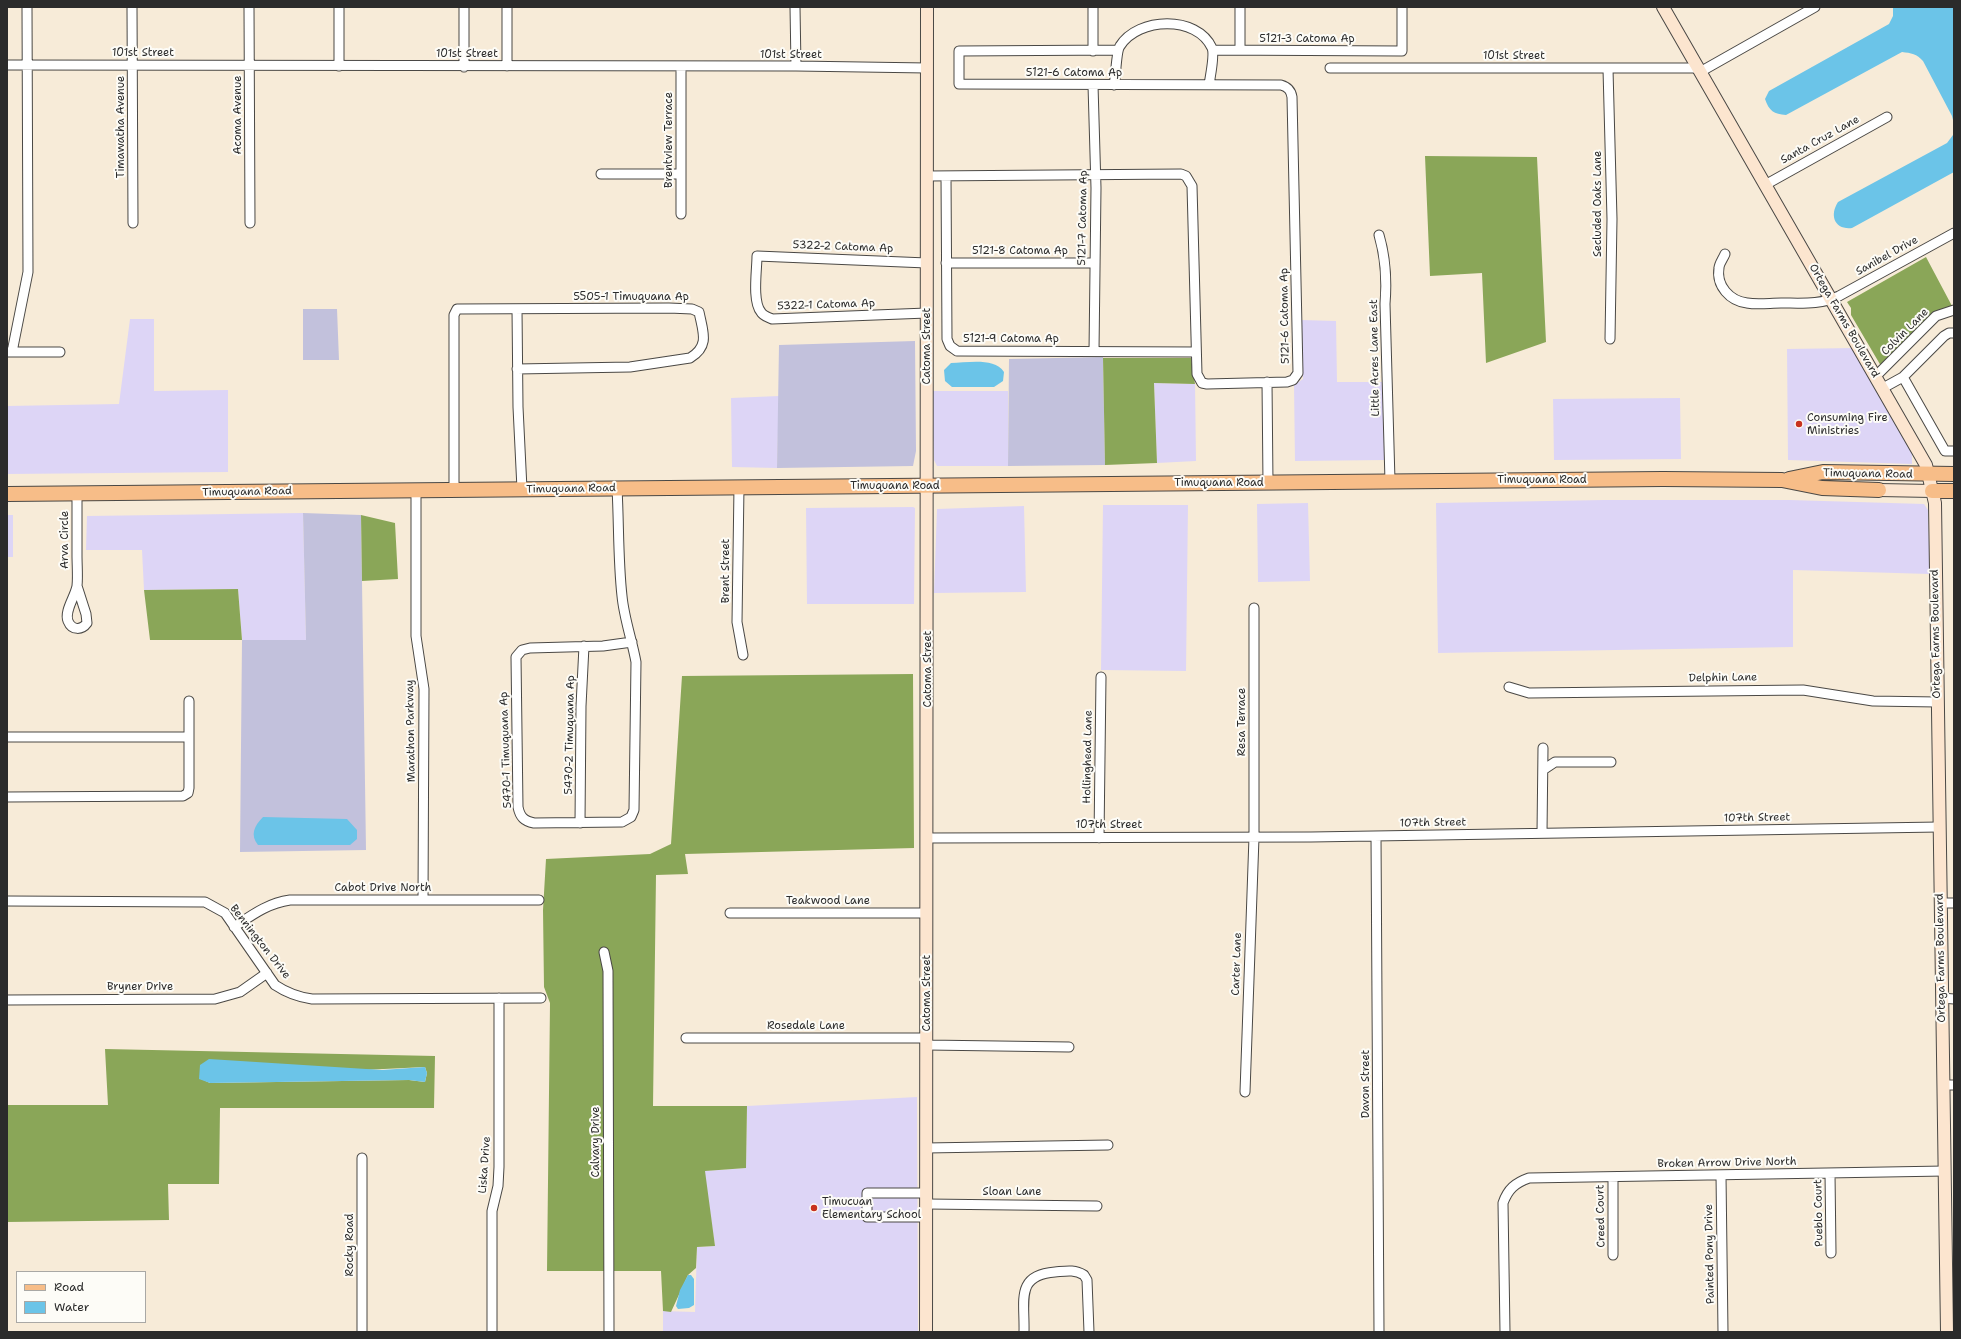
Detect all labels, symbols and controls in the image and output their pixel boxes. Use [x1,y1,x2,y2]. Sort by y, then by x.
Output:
street label: 5121-3 Catoma Ap [1259,32,1355,46]
street label: 101st Street [112,46,174,60]
street label: 101st Street [436,47,498,61]
street label: 101st Street [760,48,822,62]
street label: 101st Street [1483,49,1545,63]
street label: 5121-6 Catoma Ap [1026,66,1122,80]
street label: Timawatha Avenue [114,76,128,178]
street label: Acoma Avenue [231,76,245,154]
street label: Brentview Terrace [662,92,676,188]
street label: Santa Cruz Lane [1778,113,1862,167]
street label: Secluded Oaks Lane [1591,151,1605,257]
street label: 5121-7 Catoma Ap [1076,170,1090,266]
street label: Sanibel Drive [1854,233,1920,279]
street label: 5322-2 Catoma Ap [792,239,894,255]
street label: 5121-8 Catoma Ap [972,244,1068,258]
street label: Ortega Farms Boulevard [1806,262,1882,380]
street label: 5121-6 Catoma Ap [1278,268,1292,364]
street label: 5505-1 Timuquana Ap [573,290,689,304]
street label: 5322-1 Catoma Ap [777,297,875,313]
street label: Little Acres Lane East [1367,299,1383,417]
street label: Colvin Lane [1879,306,1931,358]
street label: Catoma Street [920,308,934,384]
street label: 5121-9 Catoma Ap [963,332,1059,346]
place label: Consuming Fire Ministries [1807,411,1888,437]
marker: Consuming Fire Ministries [1794,419,1804,429]
street label: Timuquana Road [1823,467,1913,481]
street label: Timuquana Road [1497,473,1587,487]
street label: Timuquana Road [1174,476,1264,490]
street label: Timuquana Road [850,479,940,493]
street label: Timuquana Road [526,482,616,496]
street label: Timuquana Road [202,485,292,499]
street label: Arva Circle [58,511,72,569]
street label: Brent Street [719,539,733,603]
street label: Ortega Farms Boulevard [1928,569,1944,699]
street label: Catoma Street [921,631,935,707]
street label: Delphin Lane [1689,671,1757,685]
street label: 5470-2 Timuquana Ap [562,675,578,795]
street label: Marathon Parkway [404,680,418,782]
street label: Resa Terrace [1235,688,1249,756]
street label: 5470-1 Timuquana Ap [497,691,515,809]
street label: Hollinghead Lane [1081,710,1095,804]
street label: 107th Street [1724,811,1790,825]
street label: 107th Street [1400,816,1466,830]
street label: 107th Street [1076,818,1142,832]
street label: Cabot Drive North [335,881,431,895]
street label: Ortega Farms Boulevard [1933,893,1949,1023]
street label: Teakwood Lane [786,894,870,908]
street label: Bennington Drive [227,902,293,982]
street label: Carter Lane [1229,932,1245,996]
street label: Catoma Street [920,955,934,1031]
street label: Bryner Drive [107,980,173,994]
street label: Rosedale Lane [767,1019,845,1033]
street label: Davon Street [1359,1050,1373,1118]
street label: Calvary Drive [589,1107,603,1177]
street label: Liska Drive [476,1136,494,1194]
street label: Broken Arrow Drive North [1657,1155,1797,1171]
street label: Pueblo Court [1812,1179,1826,1247]
street label: Creed Court [1594,1184,1608,1248]
street label: Sloan Lane [983,1185,1041,1199]
place label: Timucuan Elementary School [822,1195,921,1221]
marker: Timucuan Elementary School [809,1203,819,1213]
street label: Painted Pony Drive [1703,1204,1717,1304]
street label: Rocky Road [343,1213,357,1277]
legend [16,1271,146,1323]
text: Road [54,1279,84,1295]
text: Water [54,1299,89,1315]

